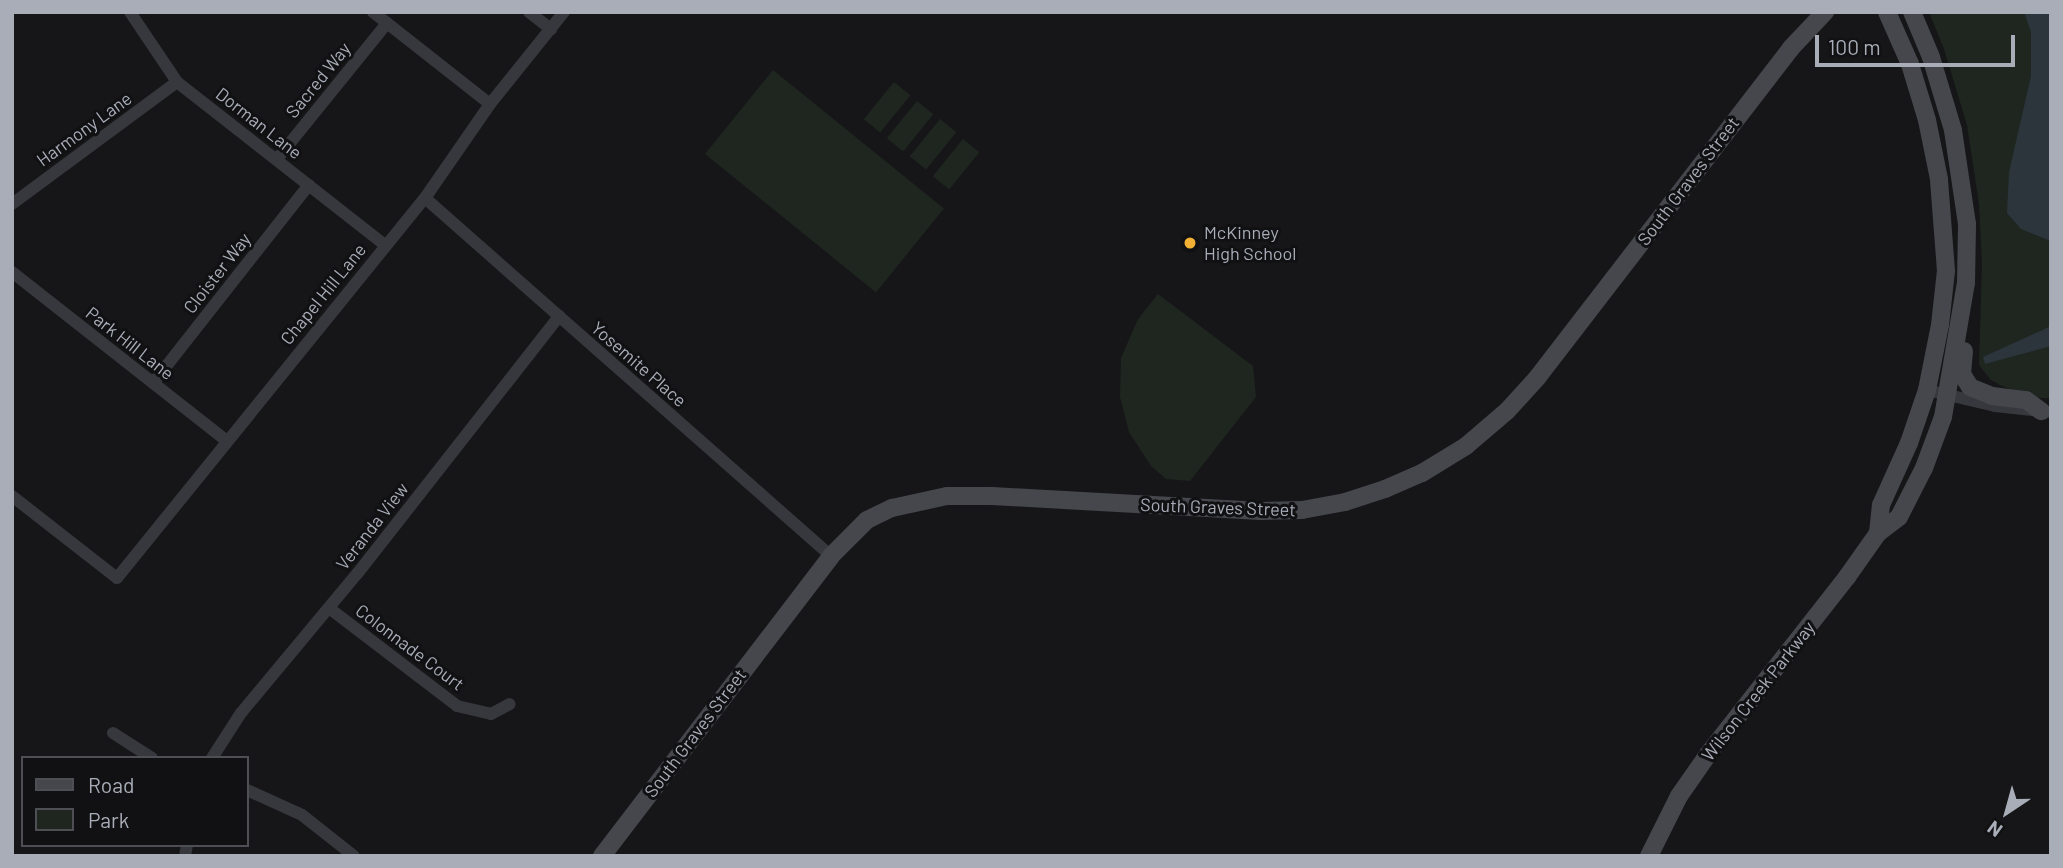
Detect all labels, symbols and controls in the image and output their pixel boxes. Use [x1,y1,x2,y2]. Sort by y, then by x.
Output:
scale bar [1818,21,2018,65]
text: 100 m [1828,34,1881,59]
street label: Sacred Way [281,38,355,122]
street label: Dorman Lane [212,83,306,163]
street label: Harmony Lane [32,87,136,171]
street label: South Graves Street [1633,112,1743,250]
place label: McKinney High School [1204,222,1297,264]
street label: Cloister Way [179,228,255,318]
marker: McKinney High School [1182,235,1198,251]
street label: Chapel Hill Lane [276,239,370,349]
street label: Park Hill Lane [82,302,178,384]
street label: Yosemite Place [587,317,691,411]
street label: Veranda View [331,478,413,574]
street label: South Graves Street [1140,493,1296,521]
street label: Colonnade Court [352,599,468,695]
street label: Wilson Creek Parkway [1697,617,1819,765]
street label: South Graves Street [640,664,750,802]
legend [21,756,248,847]
text: Road [88,772,134,797]
north arrow [1972,777,2042,847]
text: Park [88,807,129,832]
text: N [1982,816,2006,842]

